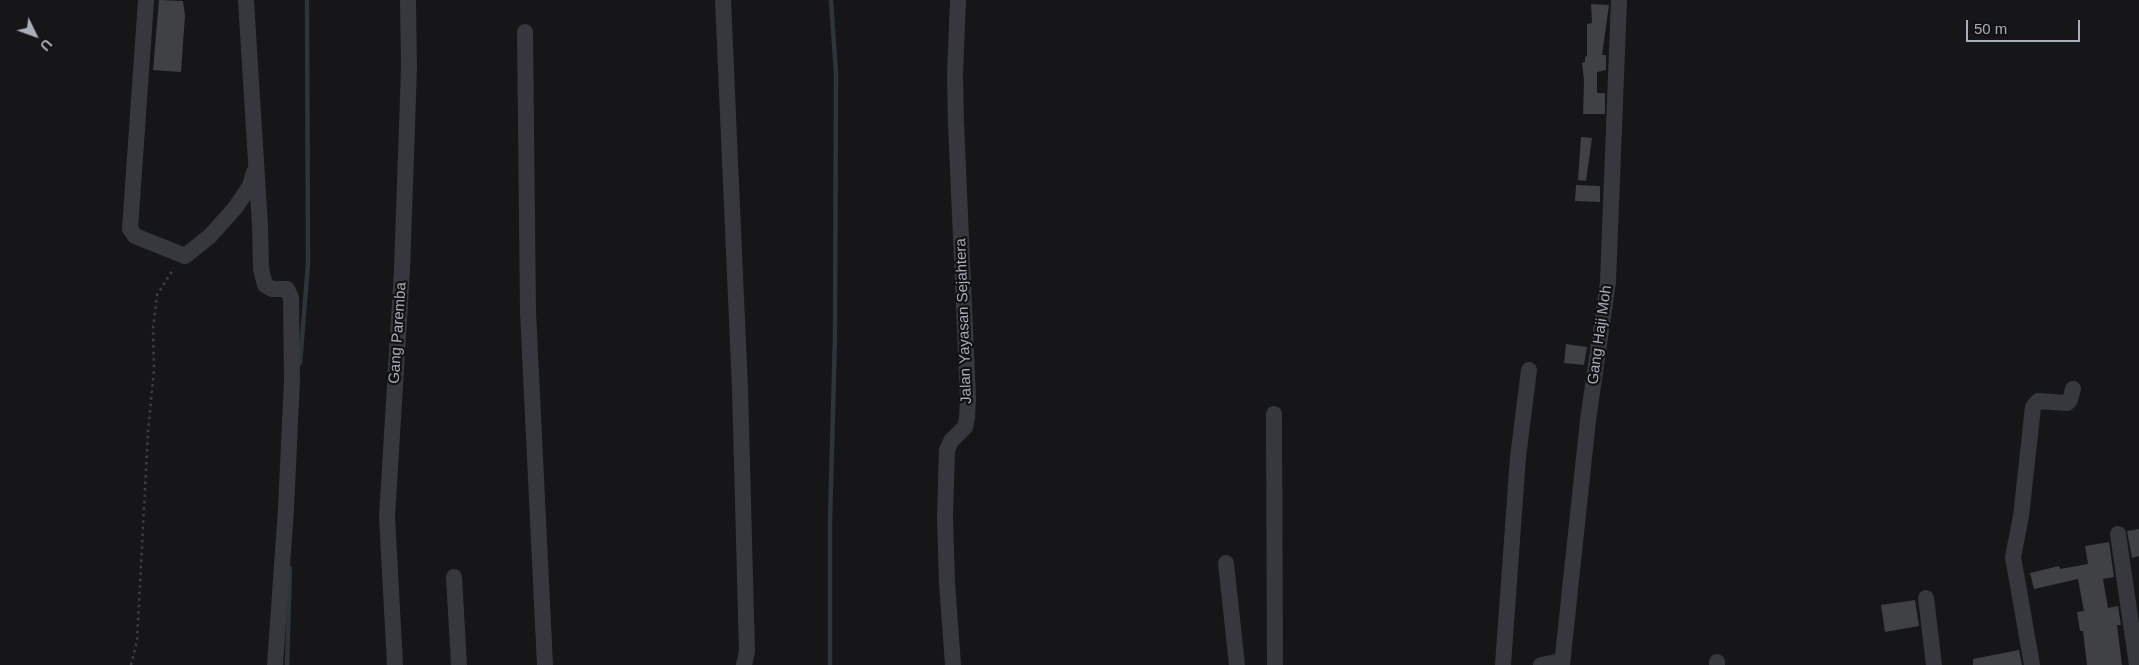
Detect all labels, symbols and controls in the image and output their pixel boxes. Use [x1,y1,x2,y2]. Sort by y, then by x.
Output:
north arrow [10,10,60,60]
scale bar [1969,10,2083,42]
text: 50 m [1974,20,2007,37]
text: U [37,36,55,54]
street label: Jalan Yayasan Sejahtera [952,238,976,404]
street label: Gang Paremba [385,282,411,384]
street label: Gang Haji Moh [1584,284,1616,386]

